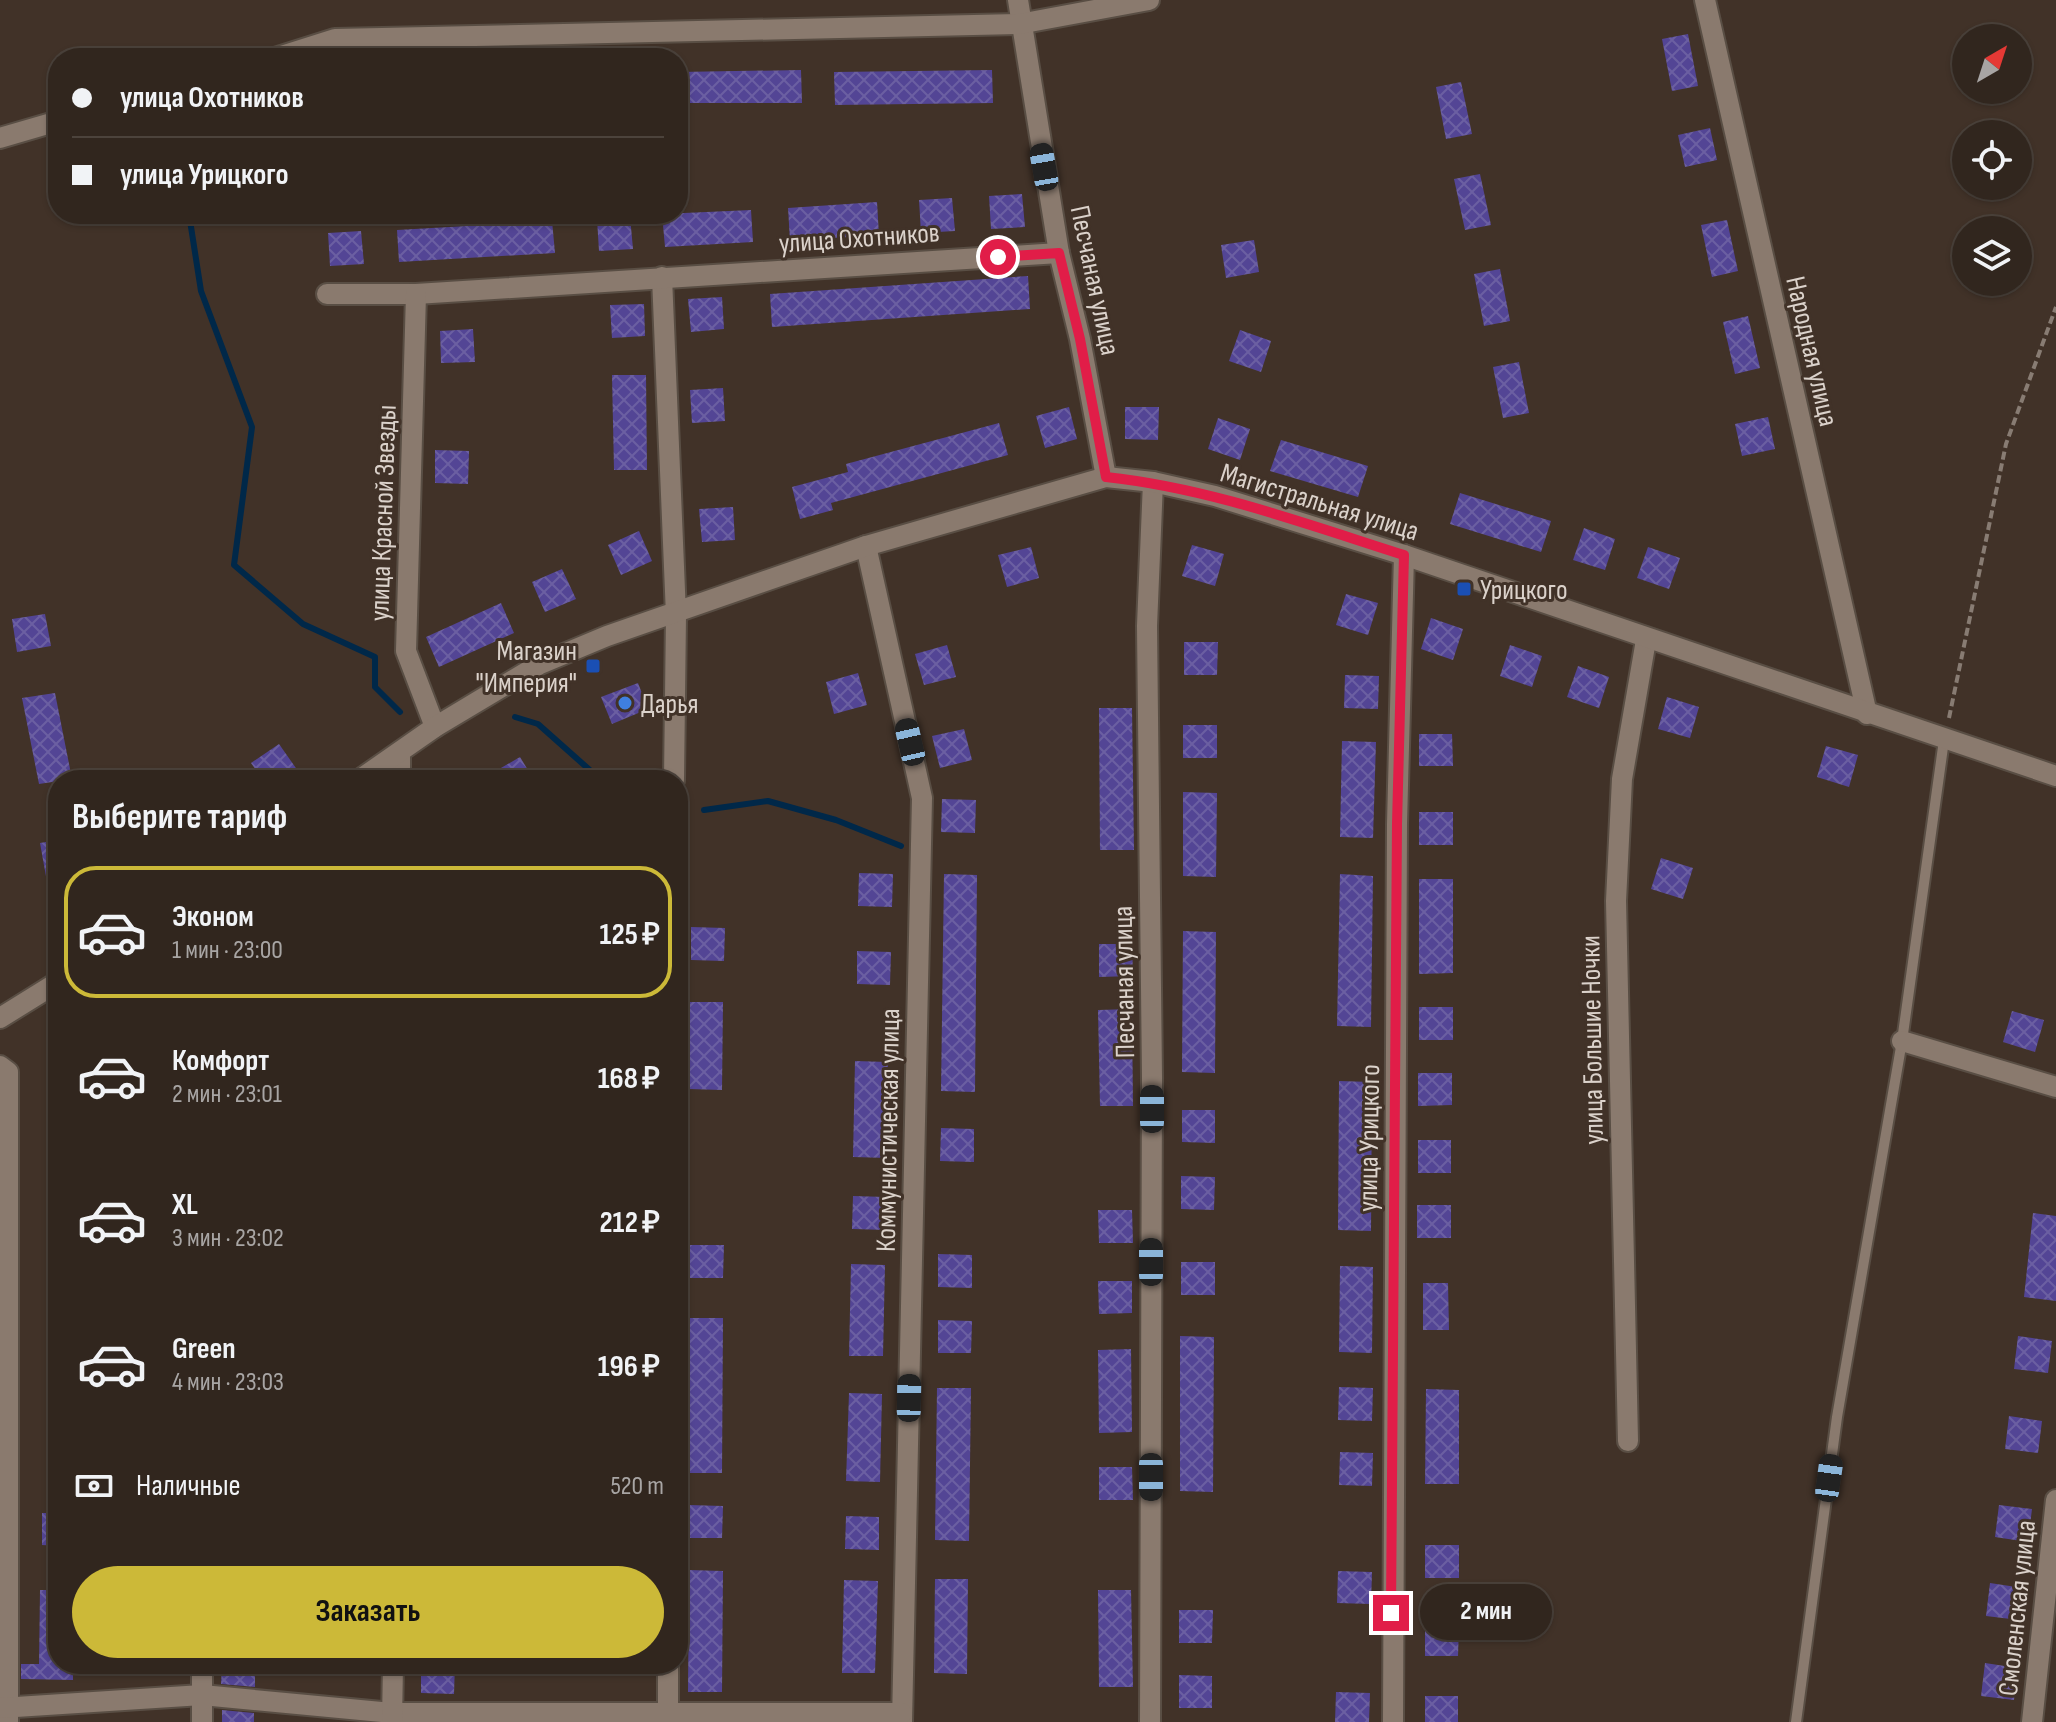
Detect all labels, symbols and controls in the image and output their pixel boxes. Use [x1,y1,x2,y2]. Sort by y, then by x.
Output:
north arrow [1952,24,2032,104]
map controls [1952,24,2032,296]
text: улица Охотников [120,80,304,116]
button: locate [1952,120,2032,200]
car [1028,141,1060,193]
text: улица Урицкого [120,157,289,193]
street label: Песчаная улица [1063,202,1126,358]
street label: улица Охотников [778,216,941,261]
button: layers [1952,216,2032,296]
route start [980,239,1016,275]
street label: Народная улица [1778,273,1845,429]
street label: улица Красной Звезды [363,404,404,622]
street label: Магистральная улица [1216,457,1423,548]
place label: Урицкого [1480,574,1568,607]
marker: Урицкого [1455,580,1473,598]
place label: Магазин "Империя" [476,635,577,700]
marker: Магазин "Империя" [584,657,602,675]
place label: Дарья [641,688,698,721]
marker: Дарья [616,694,634,712]
car [893,716,927,768]
text: Выберите тариф [72,796,287,839]
icon: car [76,896,148,968]
text: Эконом [172,899,254,935]
street label: Песчаная улица [1107,906,1142,1058]
text: 125 ₽ [599,917,660,953]
text: 1 мин · 23:00 [172,935,283,966]
street label: улица Большие Ночки [1574,935,1611,1145]
street label: Коммунистическая улица [870,1008,907,1252]
icon: car [76,1040,148,1112]
text: Комфорт [172,1043,269,1079]
text: 168 ₽ [598,1061,660,1097]
street label: улица Урицкого [1352,1064,1387,1212]
text: 2 мин · 23:01 [172,1079,282,1110]
car [1140,1085,1164,1133]
icon: car [76,1184,148,1256]
text: XL [172,1187,198,1223]
text: 212 ₽ [599,1205,660,1241]
text: 3 мин · 23:02 [172,1223,284,1254]
car [1139,1238,1163,1286]
icon: car [76,1328,148,1400]
text: Green [172,1331,236,1367]
text: 196 ₽ [598,1349,660,1385]
text: 4 мин · 23:03 [172,1367,284,1398]
car [897,1374,921,1422]
car [1139,1453,1163,1501]
car [1814,1453,1844,1503]
icon: cash [72,1464,116,1508]
text: Наличные [136,1468,241,1504]
text: 520 m [610,1471,664,1502]
street label: Смоленская улица [1992,1519,2043,1698]
button: Заказать [72,1566,664,1658]
callout: 2 мин [1419,1585,1551,1641]
route end [1373,1595,1409,1631]
text: 2 мин [1460,1596,1512,1627]

